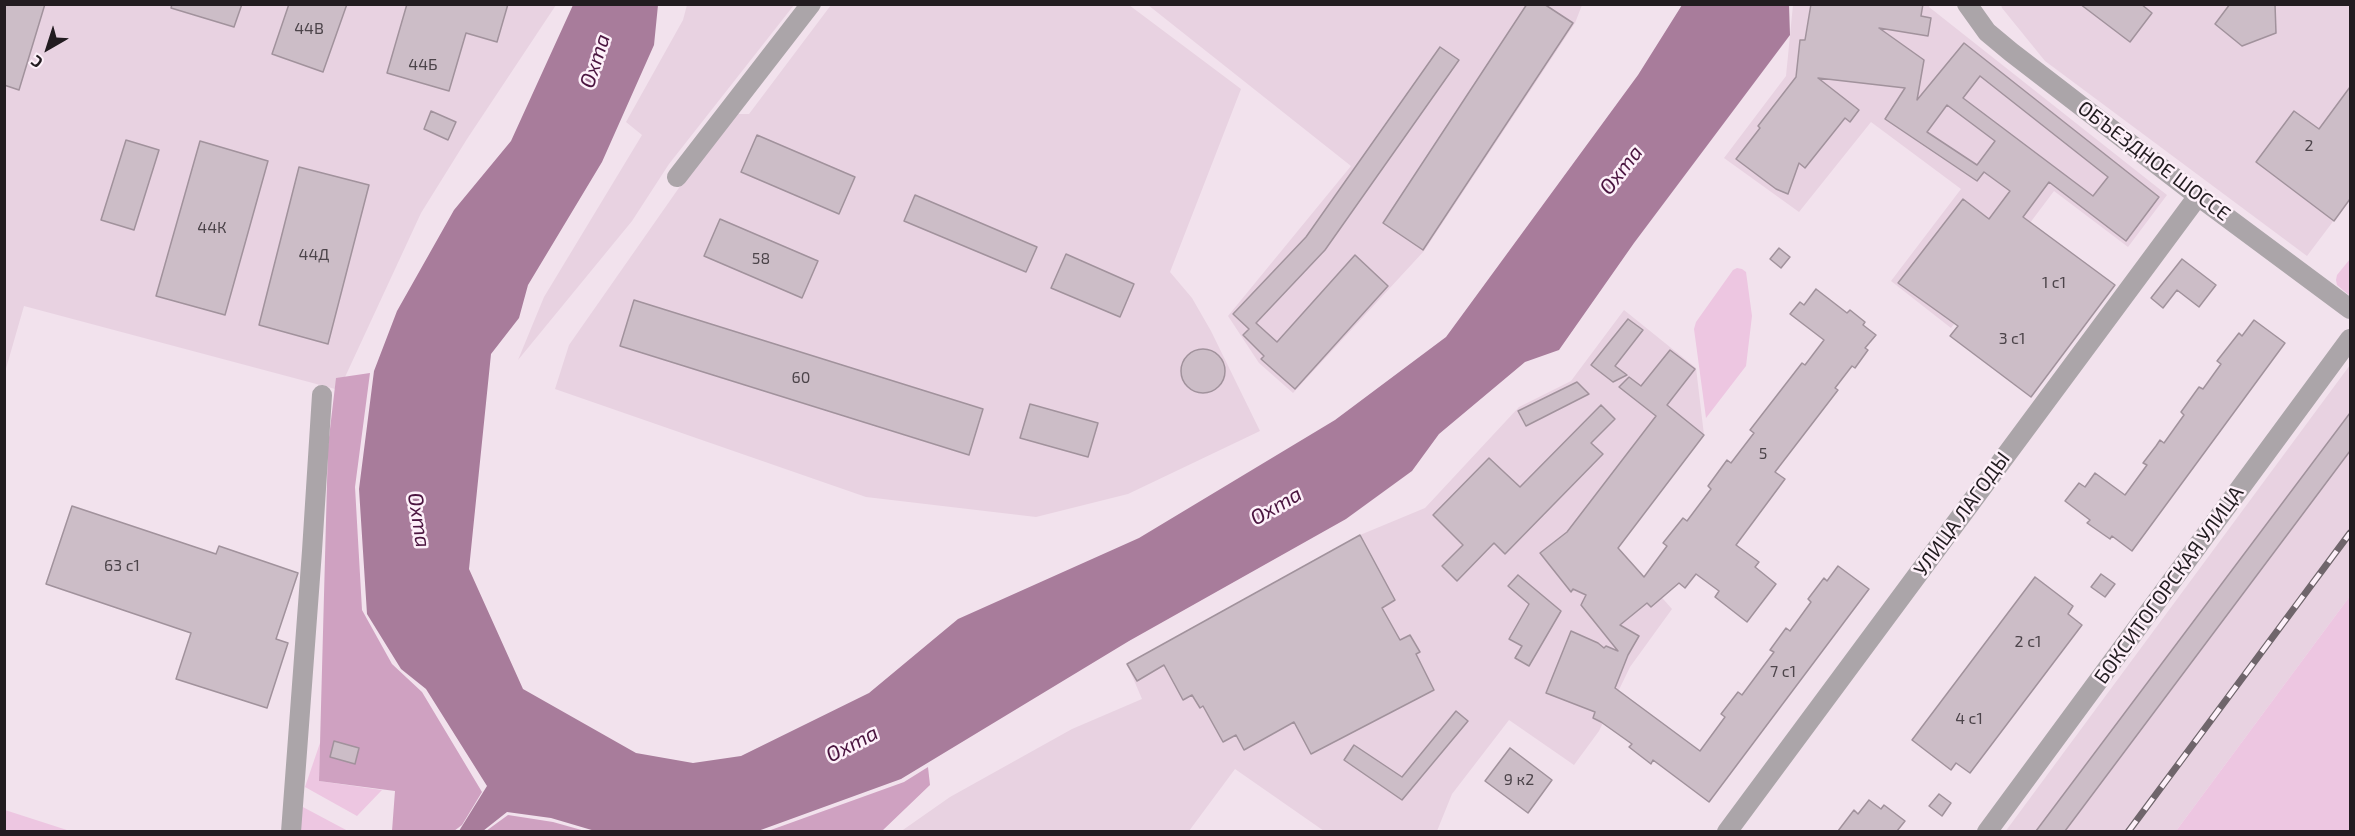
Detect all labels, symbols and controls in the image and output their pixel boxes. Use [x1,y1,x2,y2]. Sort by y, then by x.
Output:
north arrow [18,18,78,78]
house number: 44В [294,19,324,39]
water label: Охта [574,31,616,91]
text: С [27,52,46,73]
house number: 44Б [408,55,438,75]
street label: ОБЪЕЗДНОЕ ШОССЕ [2073,96,2235,226]
house number: 2 [2305,136,2313,156]
water label: Охта [1594,140,1648,200]
house number: 44К [197,218,227,238]
house number: 44Д [299,245,329,265]
house number: 58 [752,249,770,269]
house number: 1 c1 [2042,273,2066,293]
house number: 3 с1 [1999,329,2025,349]
house number: 60 [792,368,810,388]
house number: 5 [1759,444,1767,464]
street label: УЛИЦА ЛАГОДЫ [1909,447,2015,581]
water label: Охта [1246,481,1306,531]
street label: БОКСИТОГОРСКАЯ УЛИЦА [2089,482,2249,688]
water label: Охта [402,491,436,549]
house number: 63 с1 [104,556,140,576]
house number: 2 с1 [2015,632,2041,652]
house number: 7 с1 [1770,662,1796,682]
house number: 4 с1 [1955,709,1983,729]
water label: Охта [822,720,882,768]
house number: 9 к2 [1504,770,1534,790]

